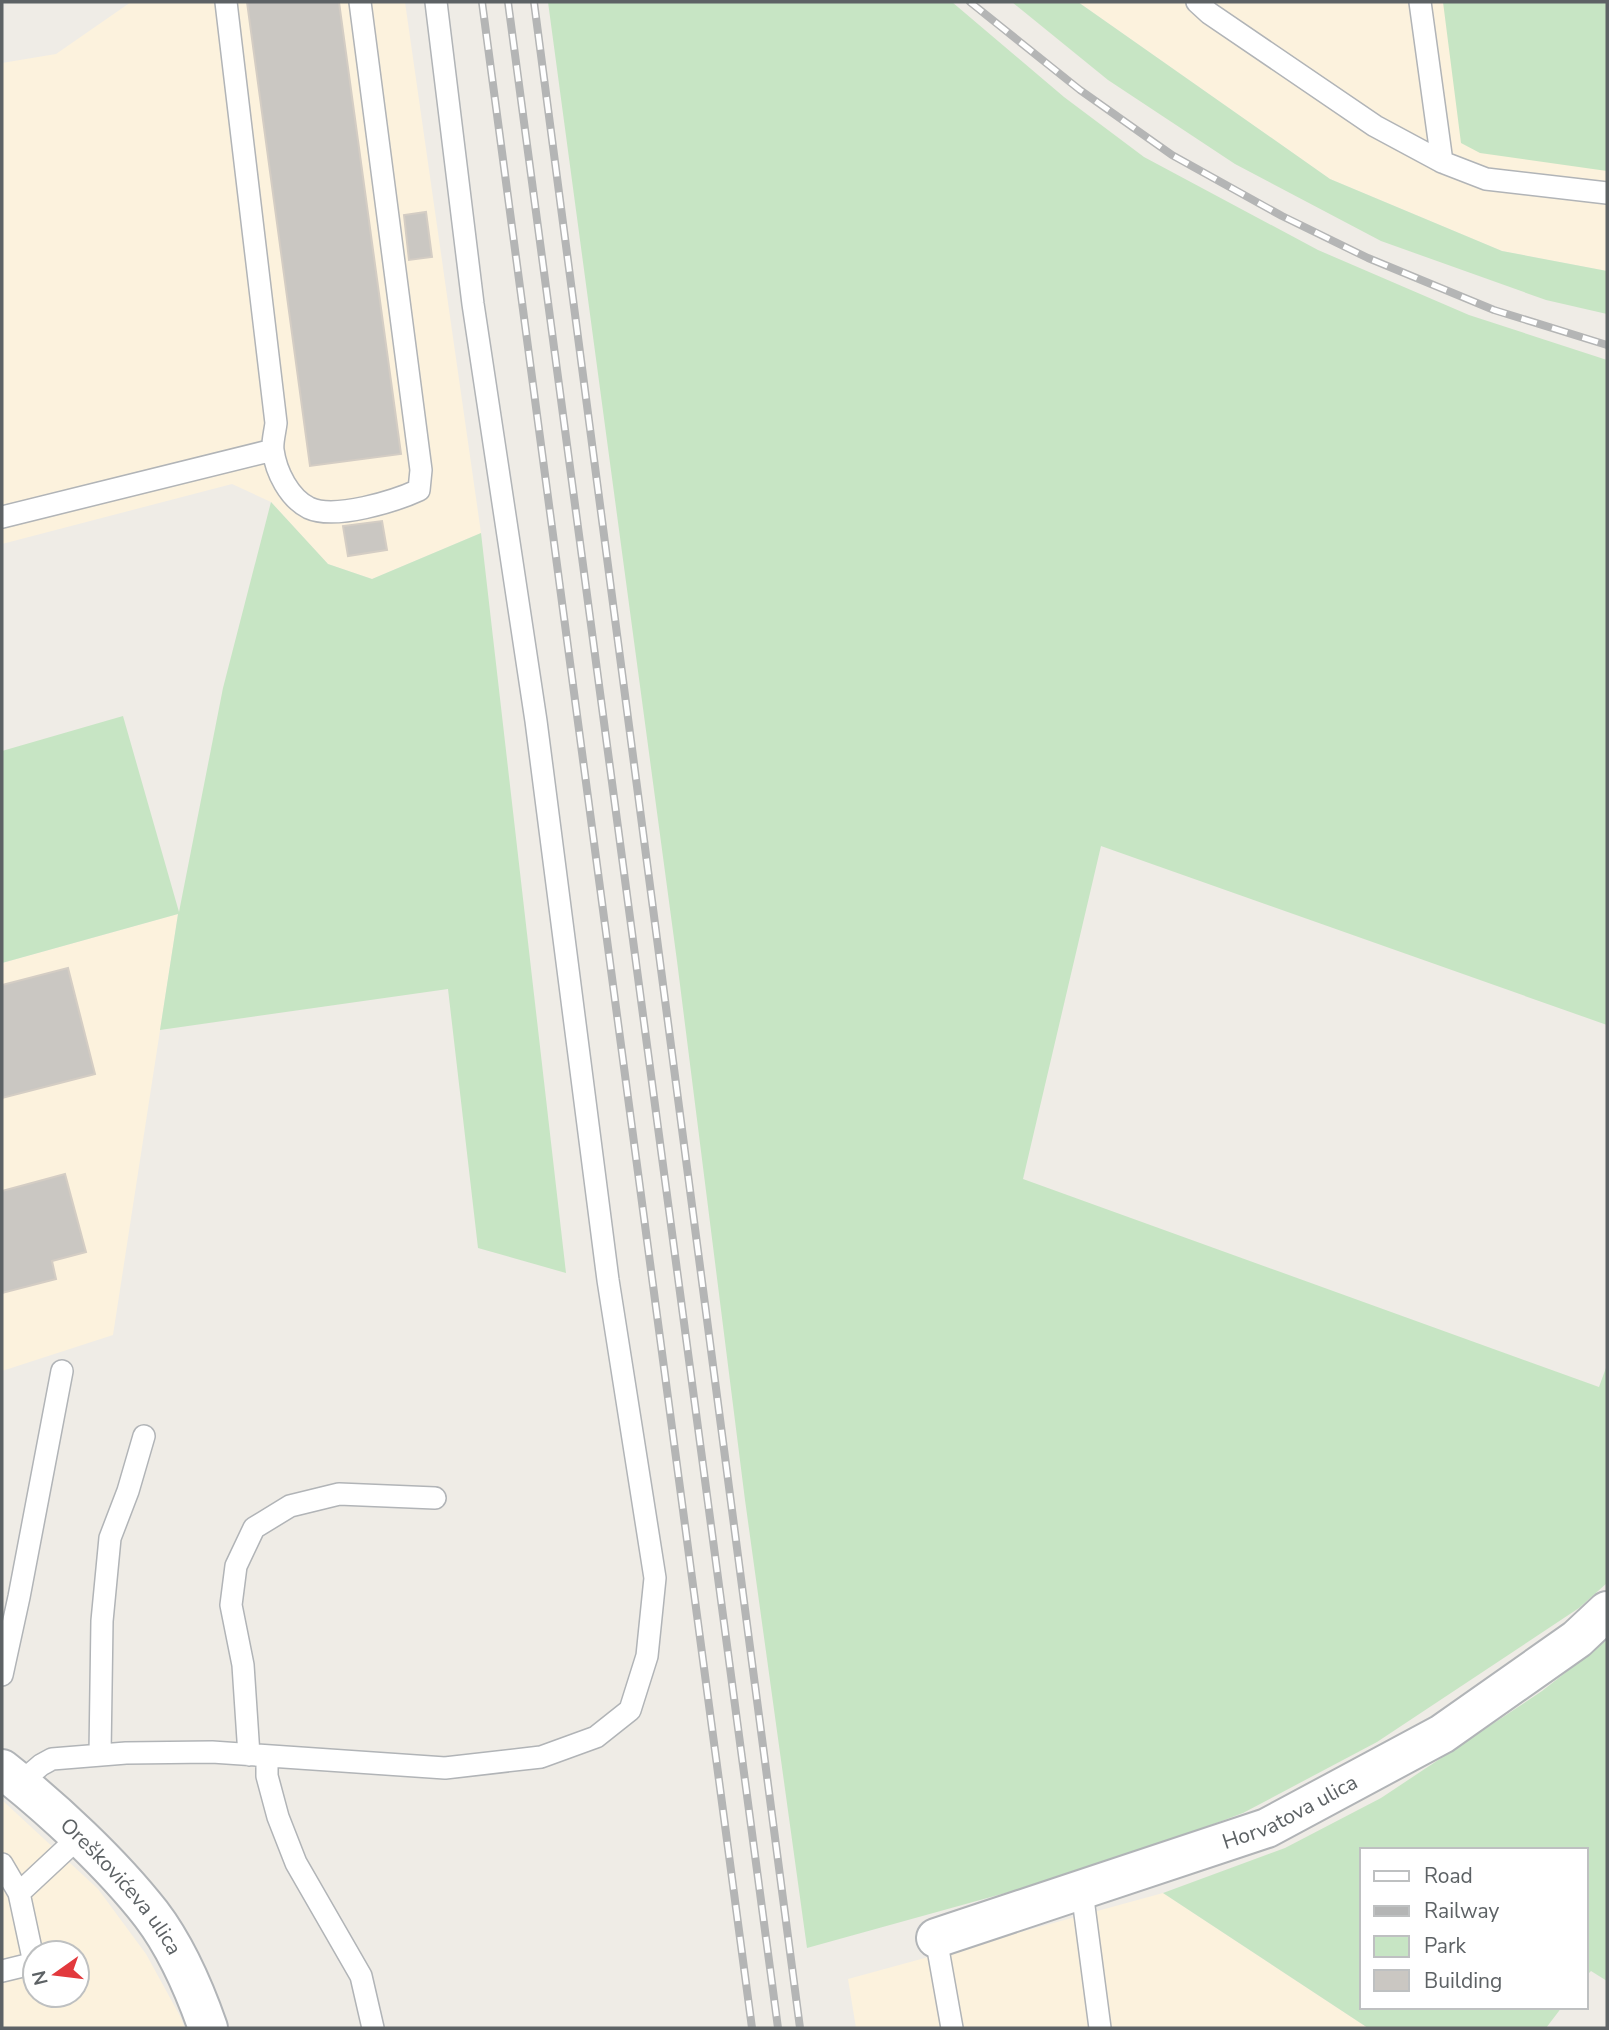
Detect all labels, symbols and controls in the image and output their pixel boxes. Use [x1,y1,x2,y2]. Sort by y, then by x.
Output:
street label: Horvatova ulica [1219,1768,1362,1856]
street label: Oreškovićeva ulica [54,1811,188,1960]
legend [1360,1848,1588,2009]
text: Road [1424,1862,1473,1890]
text: Railway [1424,1897,1499,1925]
text: Park [1424,1932,1466,1960]
north arrow [21,1939,91,2009]
text: Building [1424,1967,1502,1995]
text: N [26,1968,55,1988]

